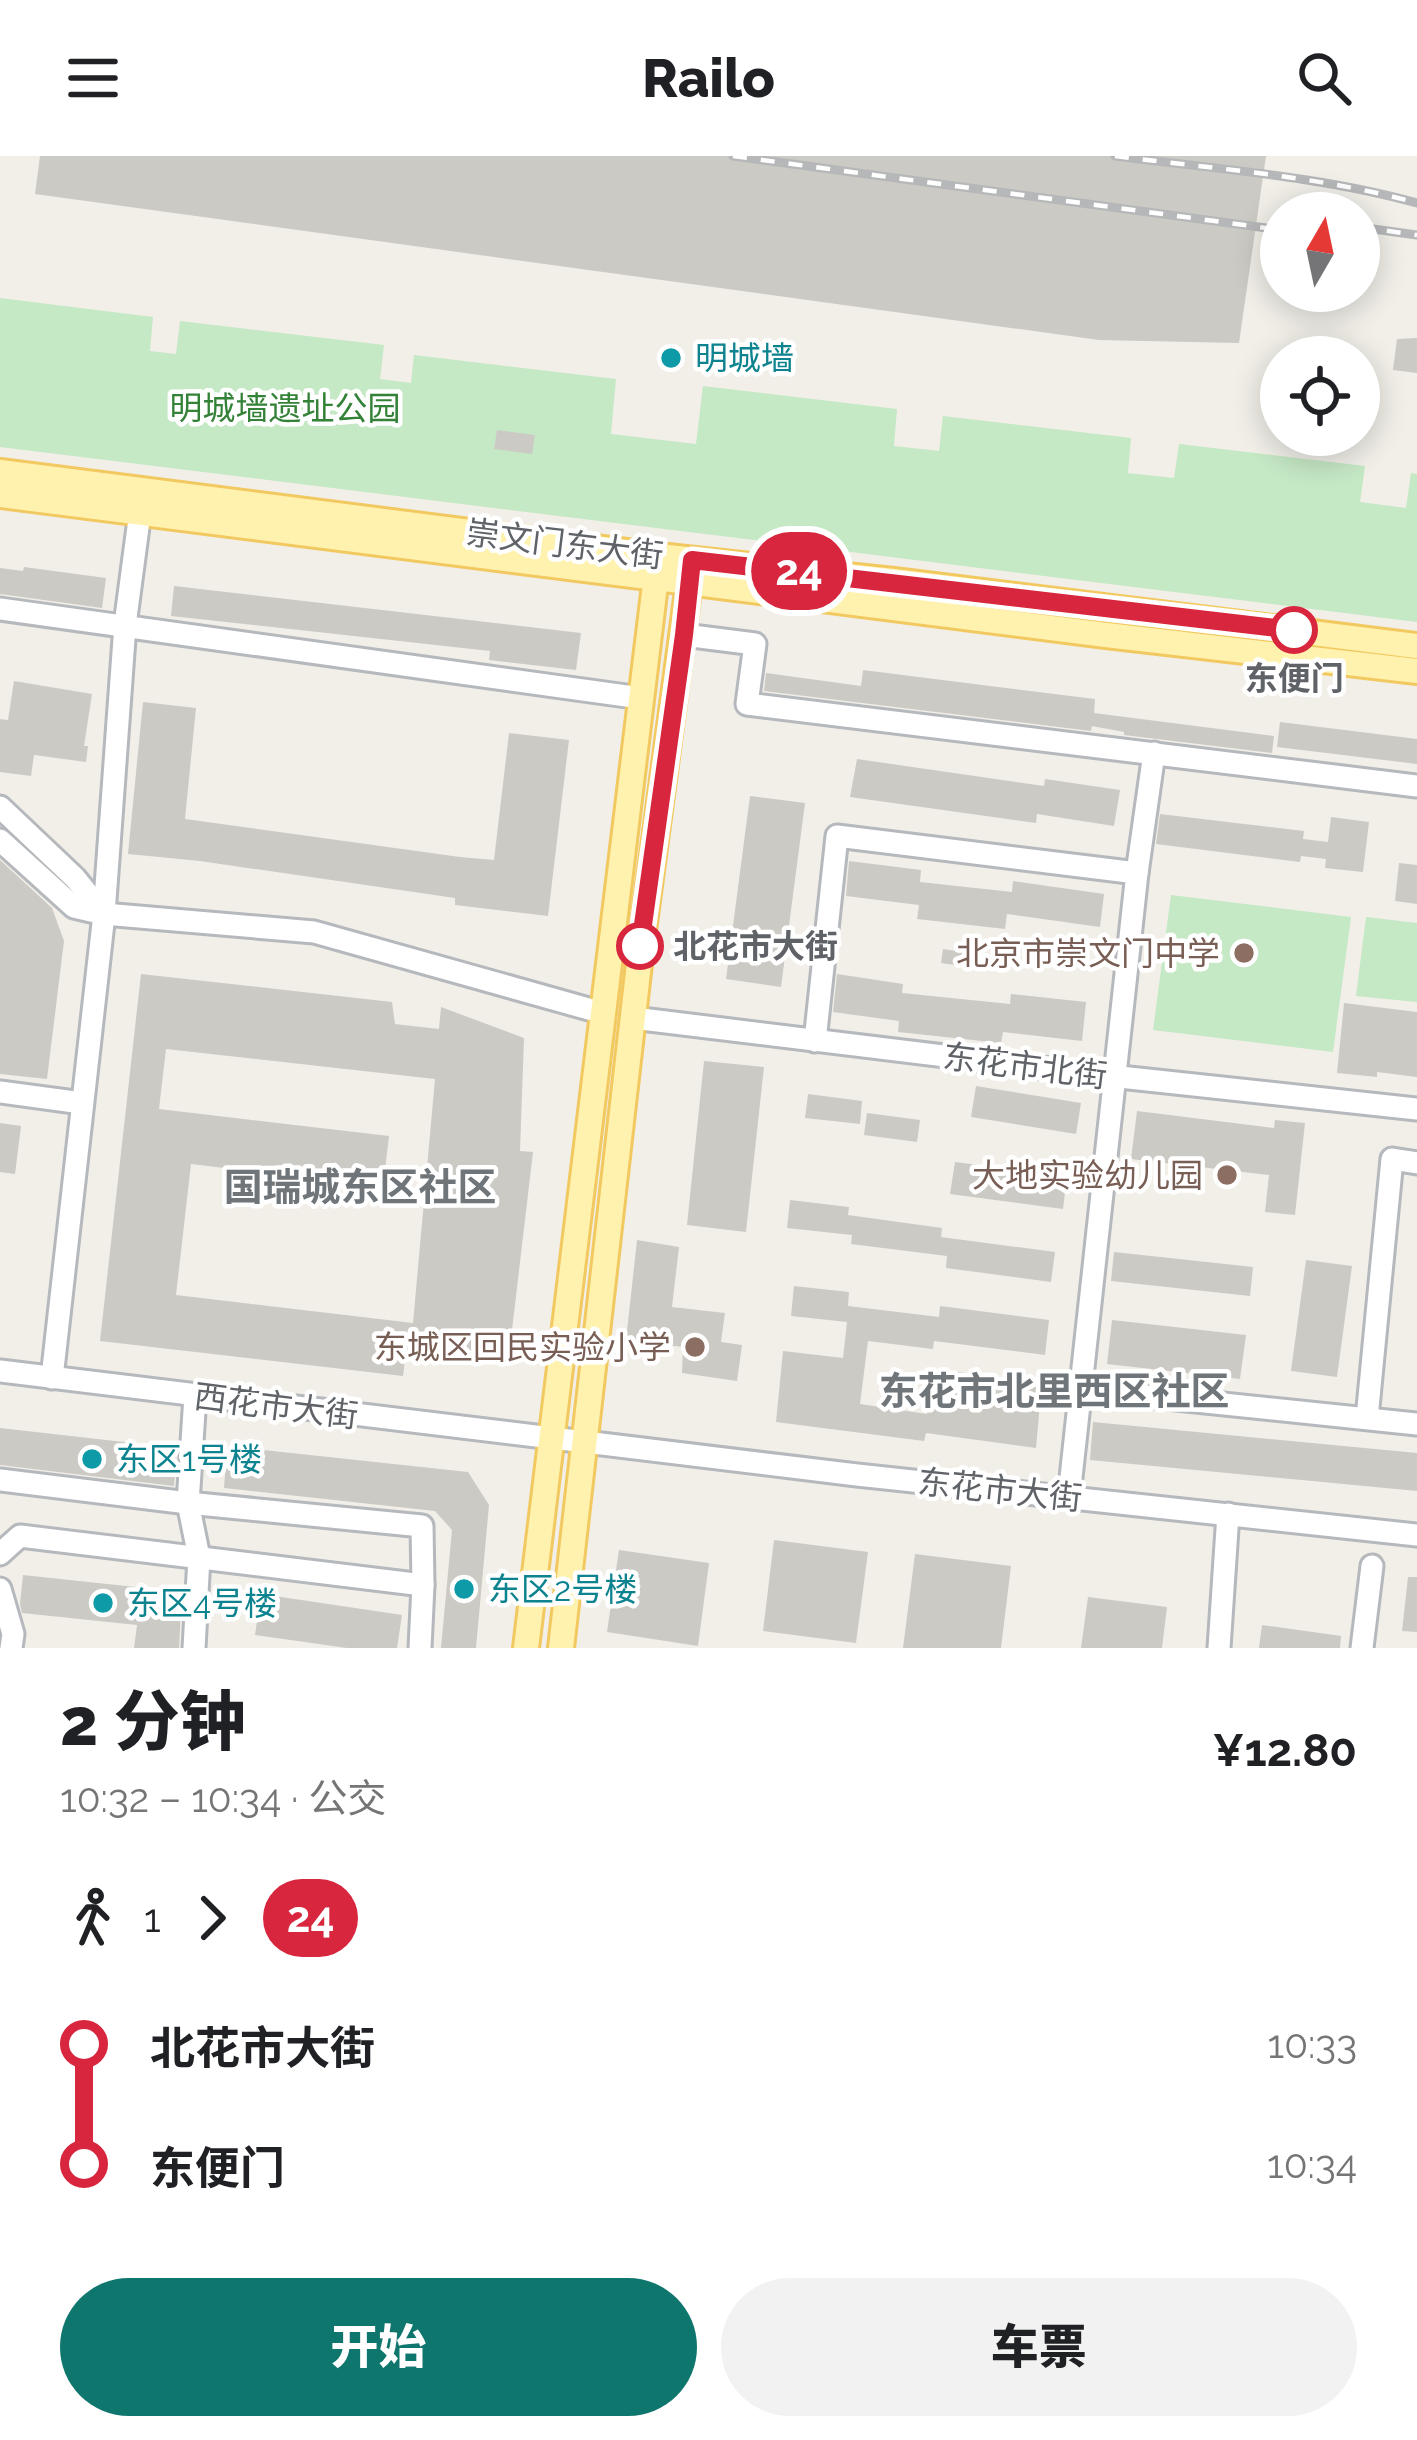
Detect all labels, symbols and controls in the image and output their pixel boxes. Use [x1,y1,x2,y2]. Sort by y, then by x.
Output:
icon: menu [60,45,126,111]
icon: search [1291,45,1357,111]
text: Railo [642,46,775,110]
north arrow [1260,192,1380,312]
map controls [1260,192,1380,456]
button: locate [1260,336,1380,456]
place label: 明城墙 [695,339,794,378]
marker: 明城墙 [658,345,684,371]
park label: 明城墙遗址公园 [170,389,401,428]
street label: 崇文门东大街 [464,513,666,575]
line badge: 24 [745,532,853,610]
text: 24 [775,546,823,595]
marker: 东便门 [1272,608,1316,652]
place label: 东便门 [1245,659,1344,698]
marker: 北花市大街 [618,924,662,968]
place label: 北花市大街 [673,927,838,966]
place label: 北京市崇文门中学 [956,934,1220,973]
marker: 北京市崇文门中学 [1231,940,1257,966]
street label: 东花市北街 [941,1037,1109,1095]
place label: 大地实验幼儿园 [972,1156,1203,1195]
marker: 大地实验幼儿园 [1214,1162,1240,1188]
district label: 国瑞城东区社区 [223,1164,497,1210]
place label: 东城区回民实验小学 [374,1328,671,1367]
marker: 东城区回民实验小学 [682,1334,708,1360]
district label: 东花市北里西区社区 [878,1368,1230,1414]
street label: 西花市大街 [192,1377,360,1435]
place label: 东区1号楼 [116,1440,262,1479]
marker: 东区1号楼 [79,1446,105,1472]
street label: 东花市大街 [916,1462,1084,1518]
place label: 东区2号楼 [488,1570,637,1609]
marker: 东区2号楼 [451,1576,477,1602]
place label: 东区4号楼 [127,1584,277,1623]
marker: 东区4号楼 [90,1590,116,1616]
text: 2 分钟 [60,1683,246,1760]
text: ¥12.80 [1212,1724,1357,1777]
text: 10:32 – 10:34 · 公交 [60,1775,386,1821]
icon: walk [60,1885,126,1951]
icon: forward [179,1885,245,1951]
text: 24 [287,1893,334,1942]
text: 1 [144,1895,161,1941]
text: 10:33 [1267,2021,1357,2067]
text: 北花市大街 [150,2022,375,2075]
text: 10:34 [1267,2141,1357,2187]
text: 东便门 [150,2142,285,2195]
button: 开始 [60,2278,697,2416]
button: 车票 [721,2278,1357,2416]

